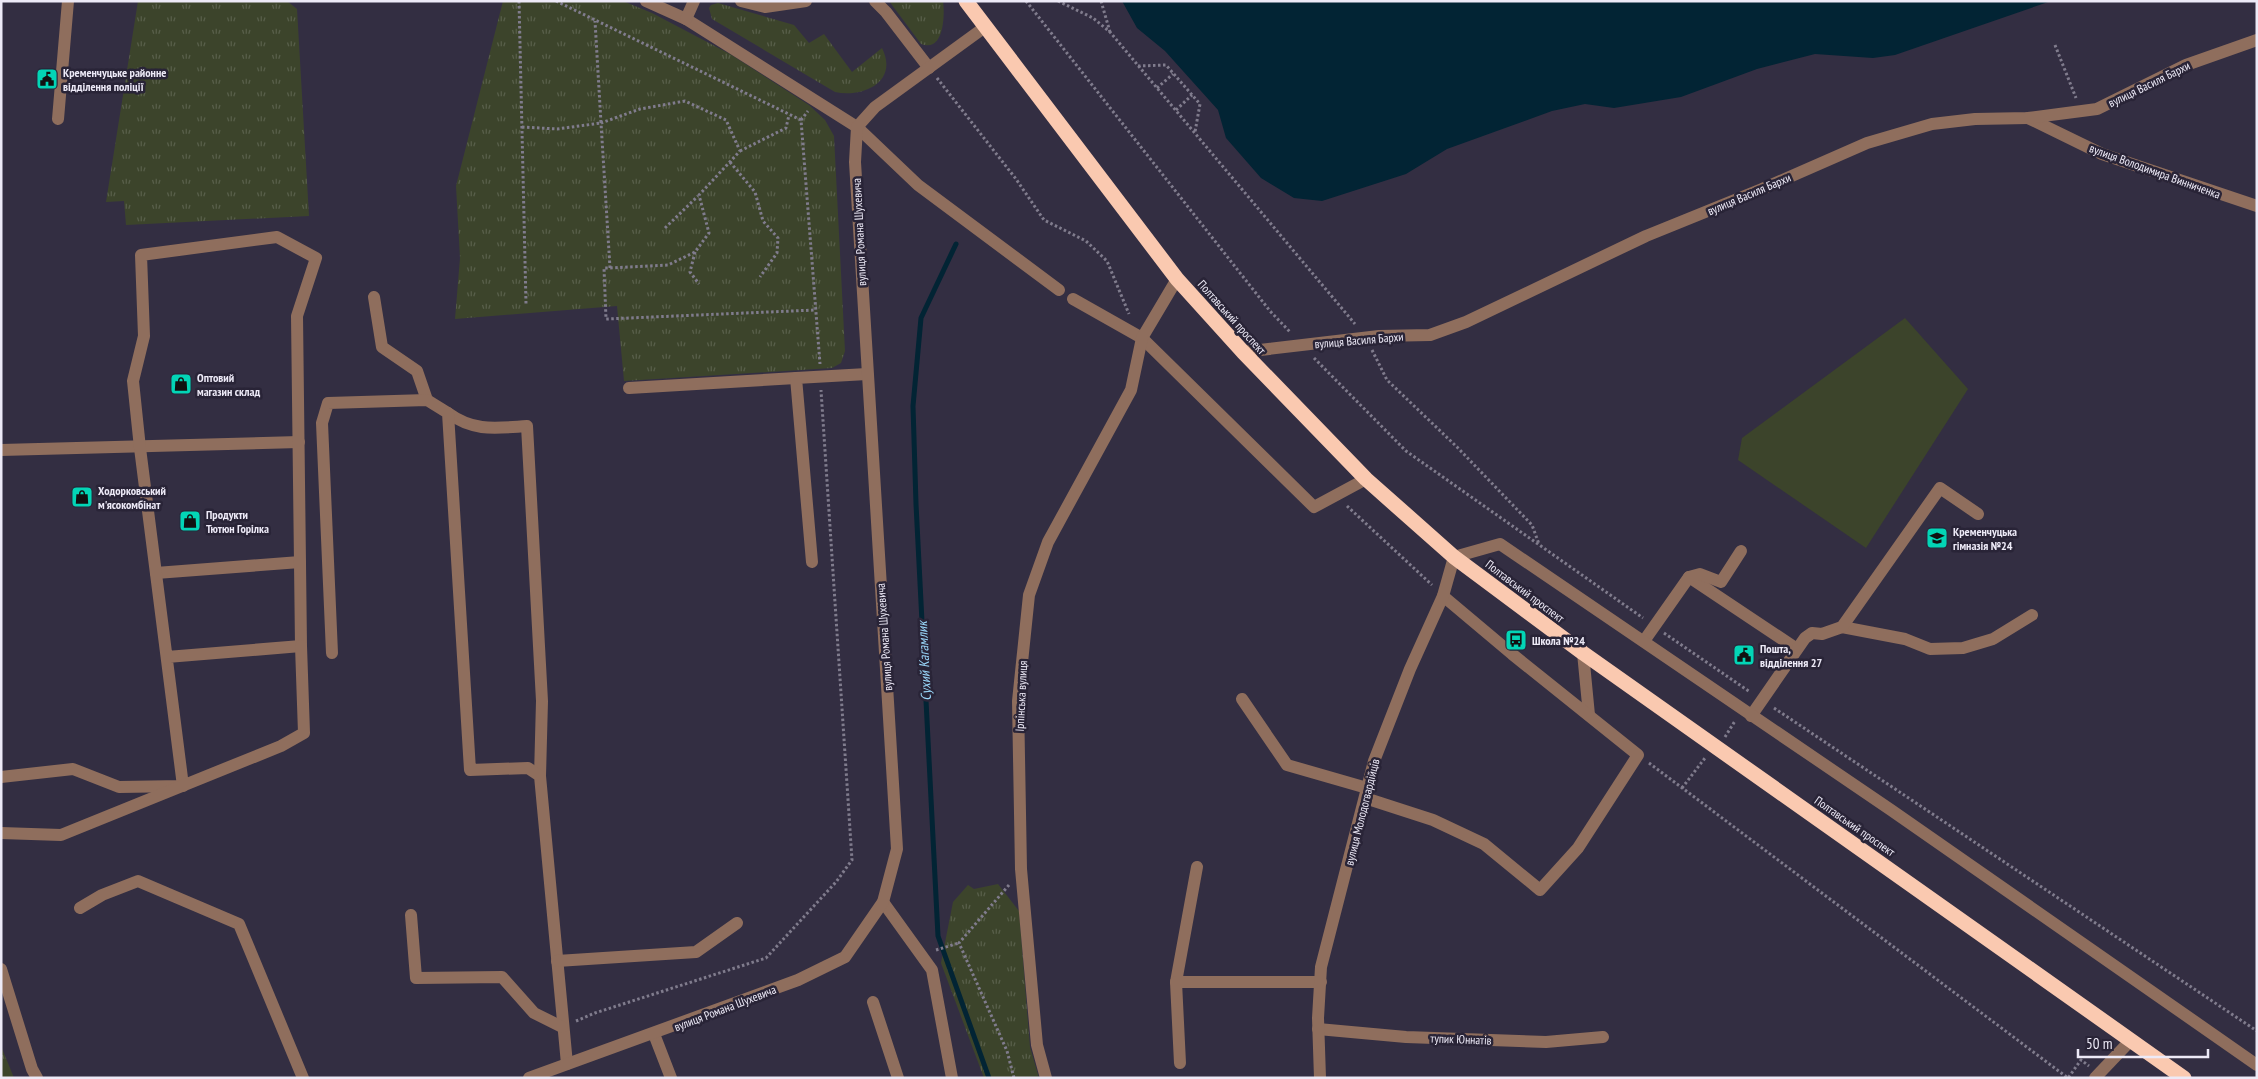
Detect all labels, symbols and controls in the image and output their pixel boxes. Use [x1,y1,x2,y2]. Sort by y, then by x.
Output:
street label: вулиця Василя Бархи [2106,58,2192,110]
place label: Кременчуцьке районне відділення поліції [63,65,166,94]
public building icon: Кременчуцьке районне відділення поліції [35,67,59,91]
street label: вулиця Володимира Винниченка [2087,140,2223,202]
street label: вулиця Василя Бархи [1705,170,1793,218]
street label: вулиця Романа Шухевича [849,178,869,286]
street label: Полтавський проспект [1195,277,1269,357]
street label: вулиця Василя Бархи [1314,329,1404,351]
place label: Оптовий магазин склад [197,370,260,399]
shop icon: Оптовий магазин склад [169,372,193,396]
place label: Ходорковський м'ясокомбінат [98,483,166,512]
shop icon: Ходорковський м'ясокомбінат [70,485,94,509]
place label: Продукти Тютюн Горілка [206,507,269,536]
shop icon: Продукти Тютюн Горілка [178,509,202,533]
place label: Кременчуцька гімназія №24 [1953,524,2017,553]
school or university icon: Кременчуцька гімназія №24 [1925,526,1949,550]
street label: Полтавський проспект [1483,556,1567,626]
street label: вулиця Романа Шухевича [873,582,895,691]
water label: Сухий Кагамлик [913,619,935,701]
bus stop icon: Школа №24 [1504,628,1528,652]
place label: Школа №24 [1532,633,1585,648]
place label: Пошта, відділення 27 [1760,641,1822,670]
public building icon: Пошта, відділення 27 [1732,643,1756,667]
street label: Ірпінська вулиця [1012,660,1030,732]
street label: вулиця Молодогвардійців [1341,757,1383,867]
street label: Полтавський проспект [1812,793,1898,859]
street label: вулиця Романа Шухевича [672,982,778,1034]
scale bar [2078,1026,2208,1058]
street label: тупик Юннатів [1430,1030,1492,1048]
text: 50 m [2086,1034,2112,1053]

